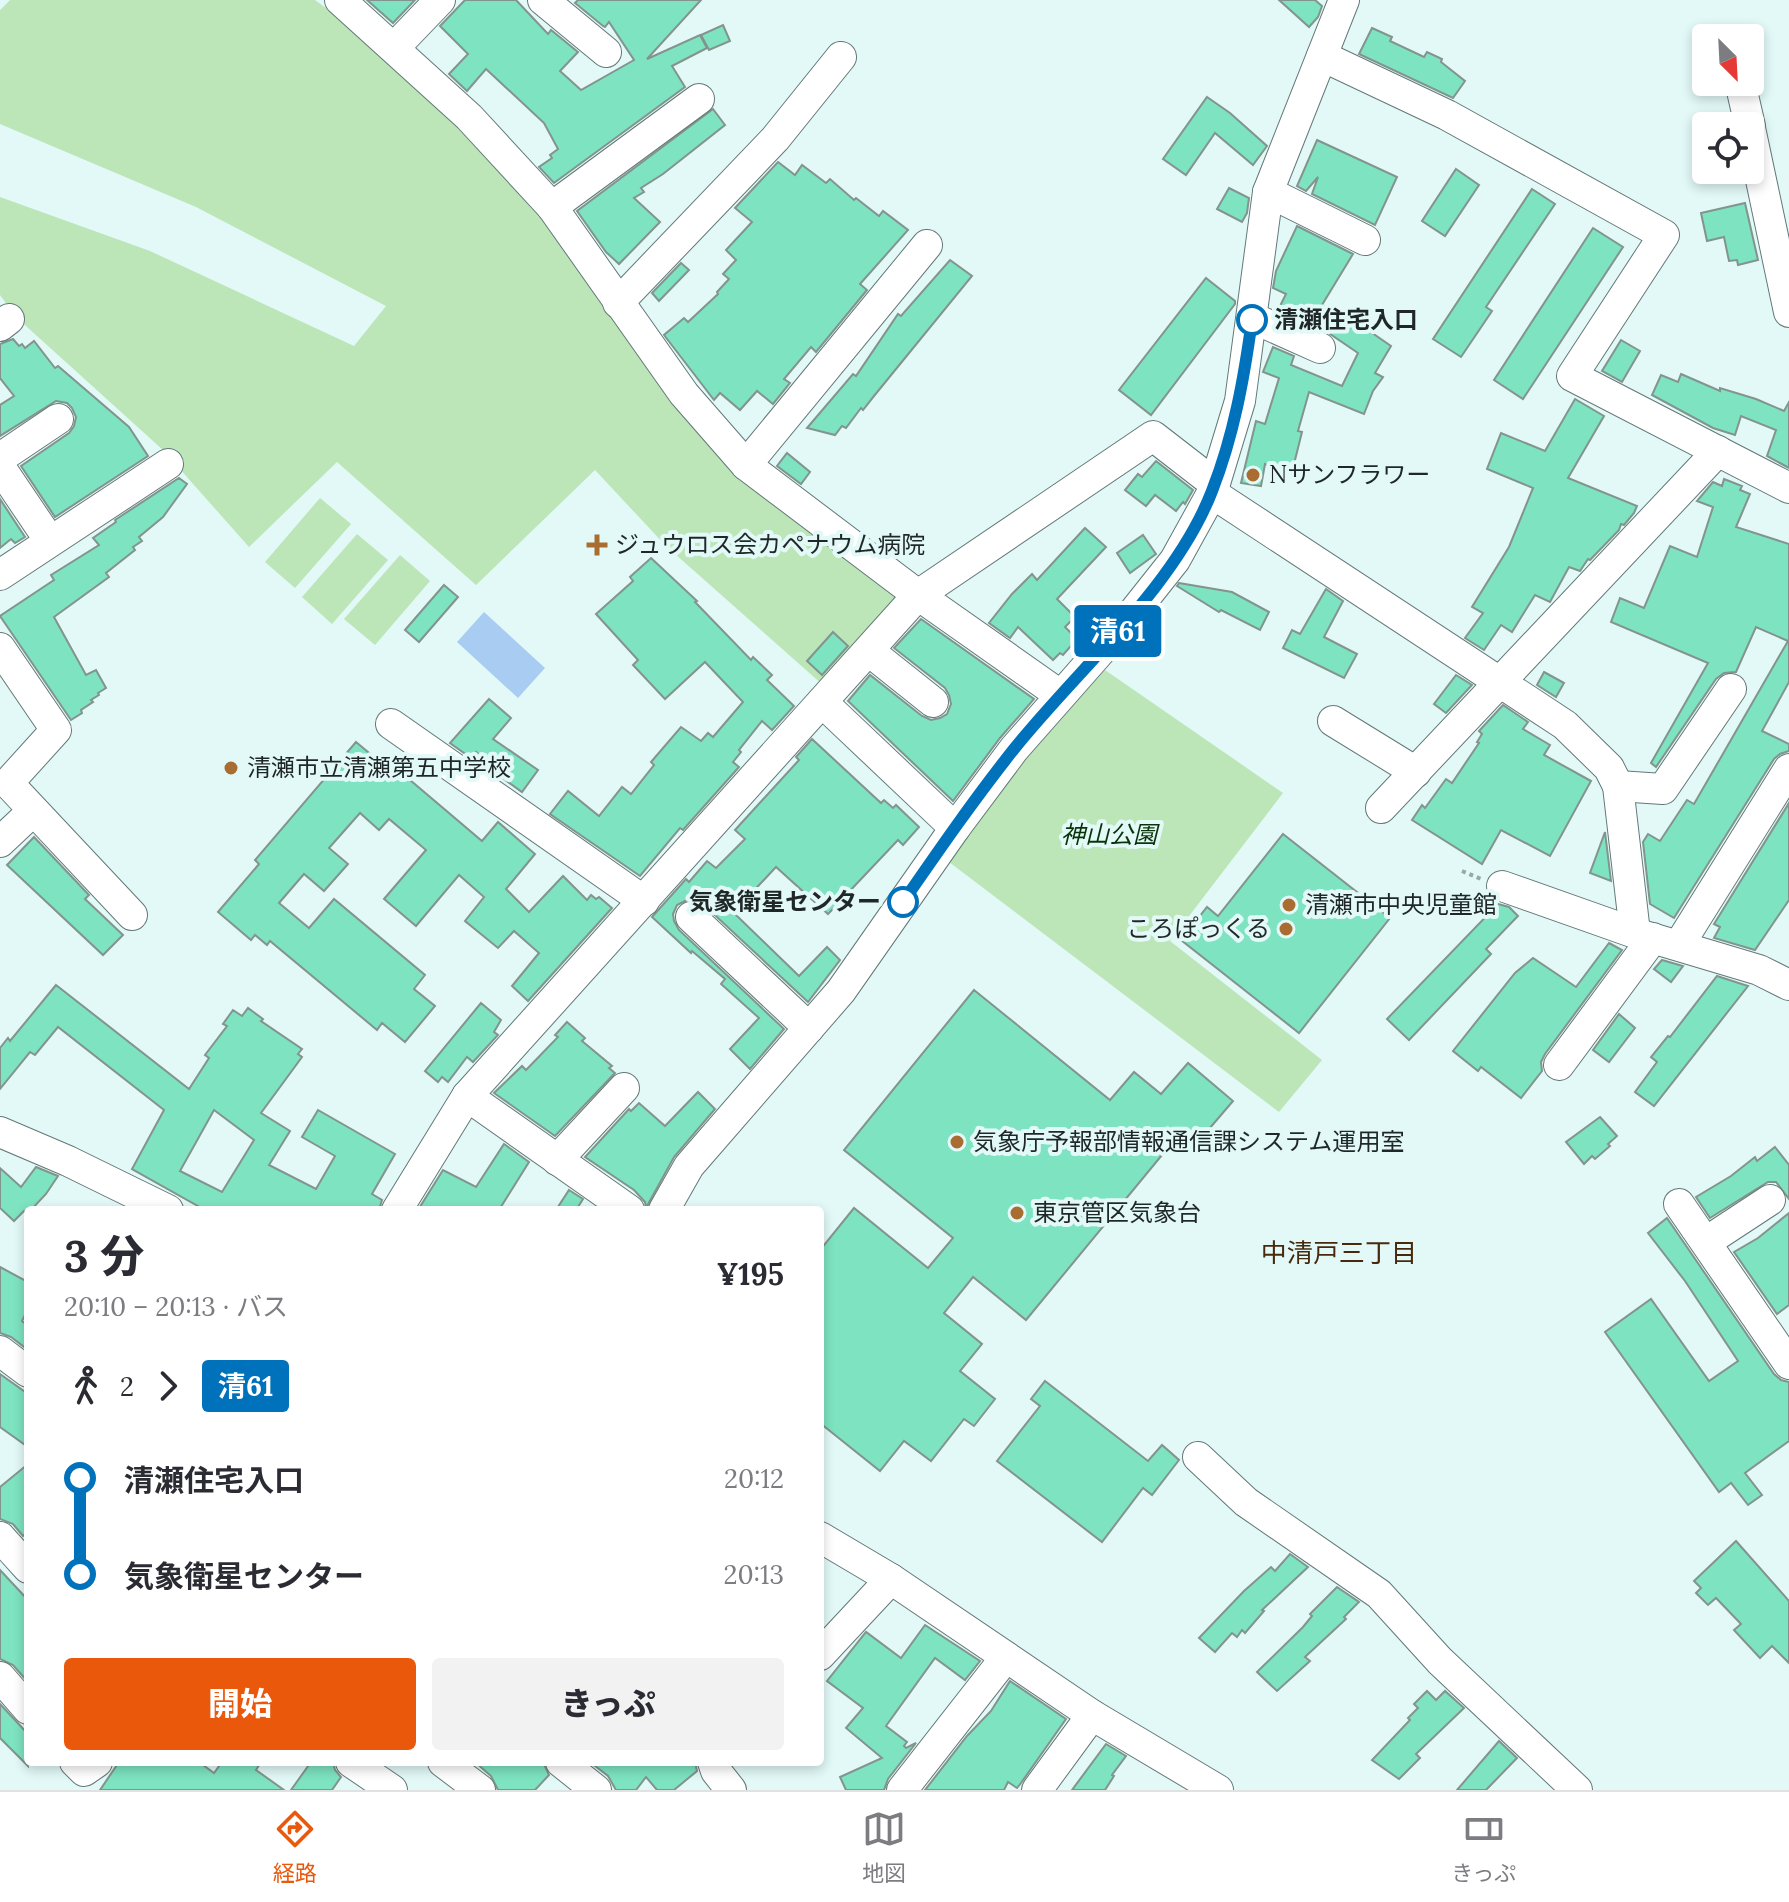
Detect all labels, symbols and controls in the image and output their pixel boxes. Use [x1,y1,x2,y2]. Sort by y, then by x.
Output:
north arrow [1692,24,1764,96]
map controls [1692,24,1764,184]
button: locate [1692,112,1764,184]
place label: 清瀬住宅入口 [1274,304,1418,335]
marker: 清瀬住宅入口 [1237,305,1267,335]
place label: Nサンフラワー [1269,459,1431,490]
marker: Nサンフラワー [1244,466,1262,484]
place label: ジュウロス会カペナウム病院 [615,529,925,560]
marker: ジュウロス会カペナウム病院 [586,534,608,556]
line badge: 清61 [1072,605,1164,657]
text: 清61 [1090,613,1146,649]
place label: 清瀬市立清瀬第五中学校 [247,752,511,783]
marker: 清瀬市立清瀬第五中学校 [222,759,240,777]
park label: 神山公園 [1061,819,1160,850]
place label: 気象衛星センター [689,886,881,917]
marker: 気象衛星センター [888,887,918,917]
place label: 清瀬市中央児童館 [1305,889,1497,920]
marker: 清瀬市中央児童館 [1280,896,1298,914]
place label: ころぽっくる [1126,913,1270,944]
marker: ころぽっくる [1277,920,1295,938]
place label: 気象庁予報部情報通信課システム運用室 [973,1126,1404,1157]
marker: 気象庁予報部情報通信課システム運用室 [948,1133,966,1151]
place label: 東京管区気象台 [1033,1197,1201,1228]
marker: 東京管区気象台 [1008,1204,1026,1222]
text: 3 分 [64,1228,144,1284]
district label: 中清戸三丁目 [1261,1236,1417,1269]
text: ¥195 [717,1255,784,1293]
text: 20:10 – 20:13 · バス [64,1290,288,1323]
icon: walk [64,1364,108,1408]
icon: forward [146,1364,190,1408]
text: 清61 [218,1368,273,1404]
text: 2 [120,1370,134,1403]
text: 清瀬住宅入口 [124,1461,304,1499]
text: 20:12 [724,1462,784,1495]
text: 気象衛星センター [124,1557,364,1595]
text: 20:13 [723,1558,784,1591]
button: 開始 [64,1658,416,1750]
button: きっぷ [432,1658,784,1750]
tab: 経路 [273,1807,317,1887]
tab: 地図 [862,1807,906,1887]
tab: きっぷ [1451,1807,1516,1887]

